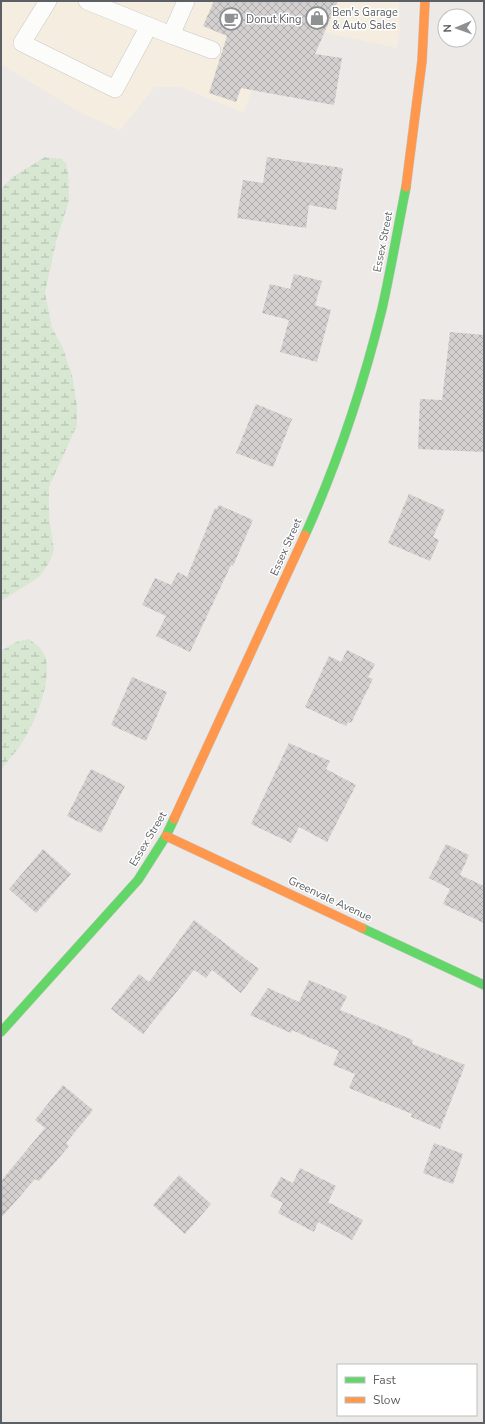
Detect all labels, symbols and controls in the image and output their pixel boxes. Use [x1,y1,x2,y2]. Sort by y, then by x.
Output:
shop icon: Ben's Garage & Auto Sales [304,5,330,31]
place label: Ben's Garage & Auto Sales [332,5,398,33]
cafe icon: Donut King [218,6,244,32]
north arrow [437,8,477,48]
place label: Donut King [246,12,302,27]
text: N [440,24,455,33]
street label: Essex Street [370,210,396,274]
street label: Essex Street [267,516,305,578]
street label: Essex Street [126,809,170,869]
street label: Greenvale Avenue [286,873,374,925]
legend [337,1364,477,1416]
text: Fast [373,1372,396,1388]
text: Slow [373,1392,401,1408]

